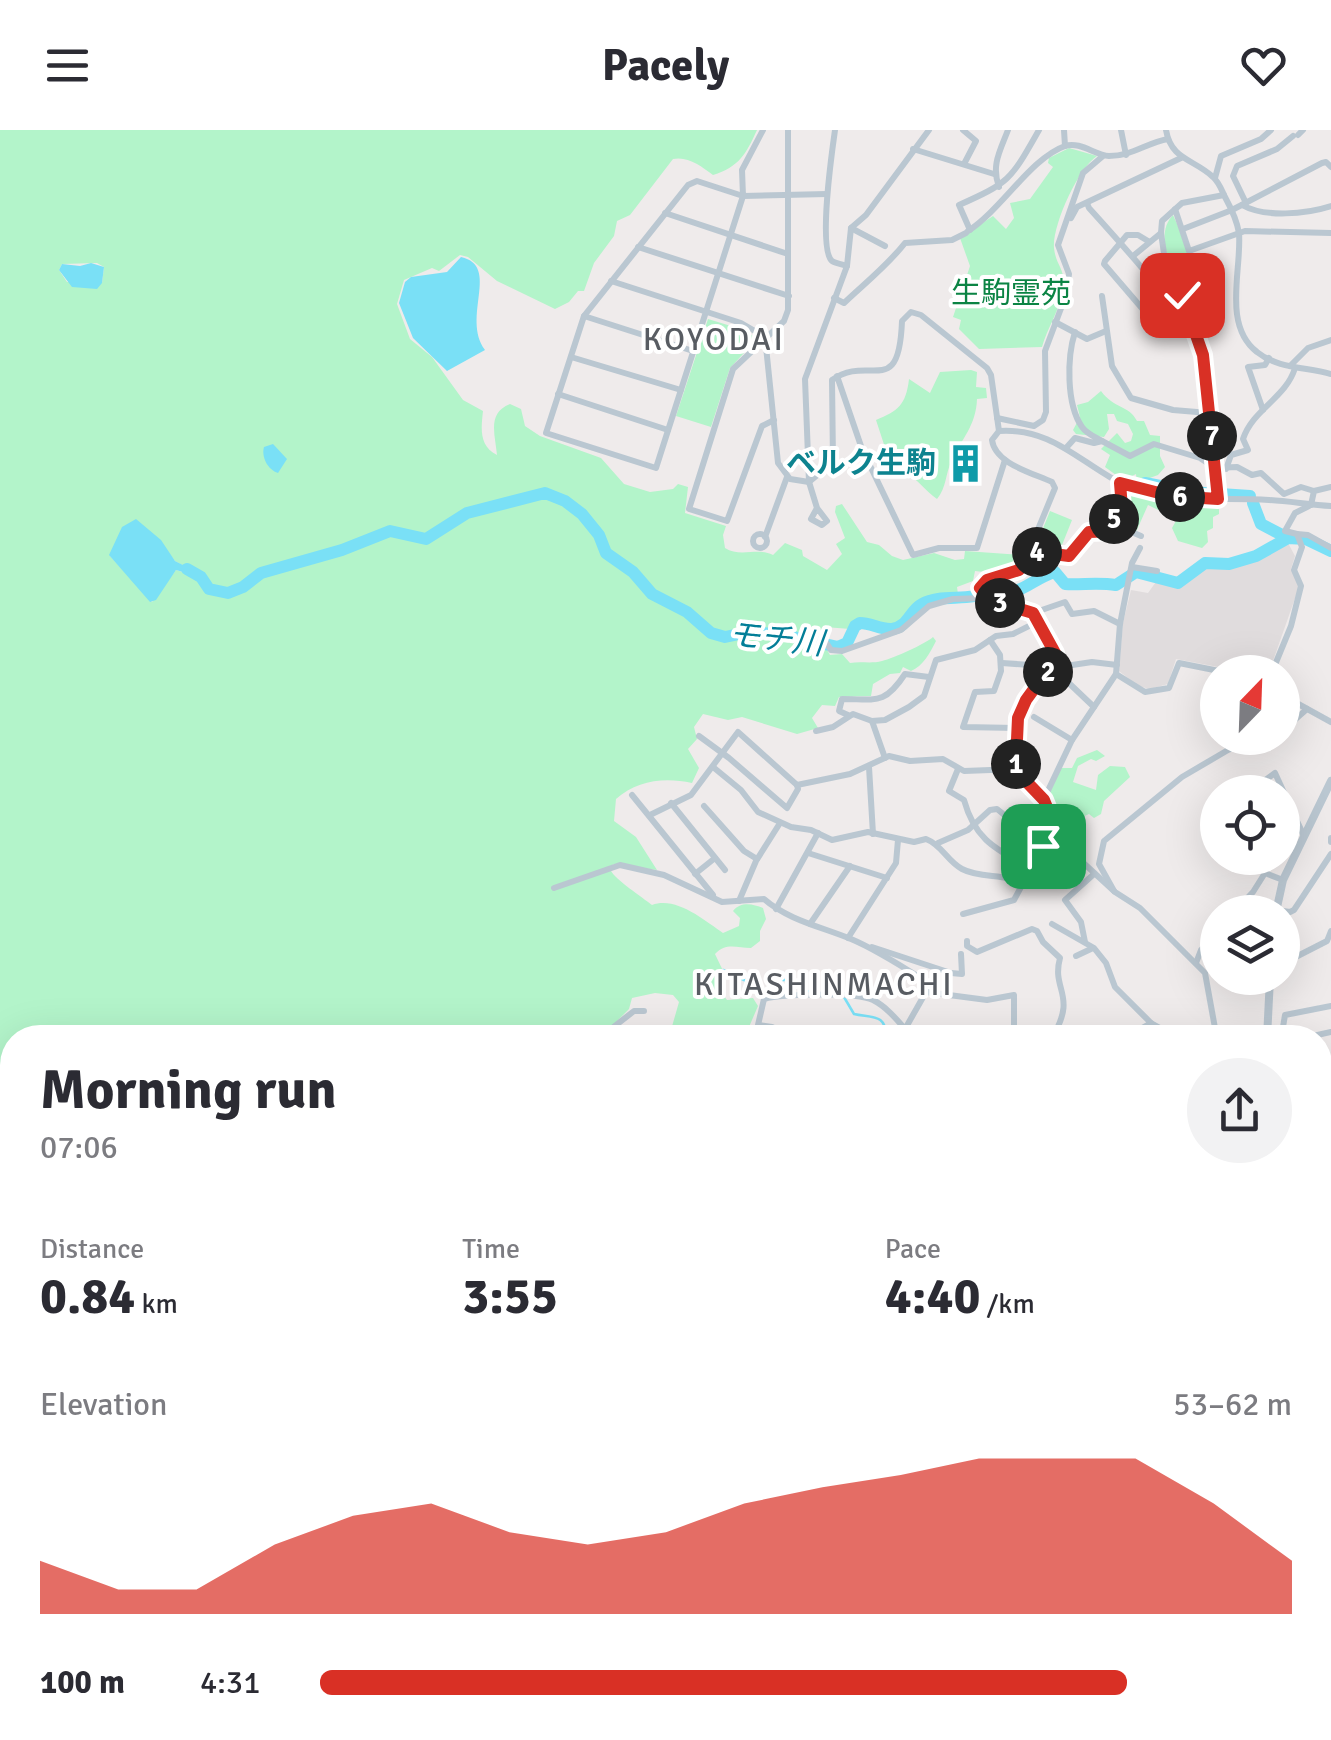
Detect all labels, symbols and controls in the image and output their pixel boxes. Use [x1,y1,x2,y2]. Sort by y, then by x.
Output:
icon: menu [40,38,95,93]
text: Pacely [602,38,729,93]
icon: heart [1236,38,1291,93]
pin [1140,253,1225,338]
icon: check [1155,268,1210,323]
park label: 生駒霊苑 [951,275,1071,312]
district label: KOYODAI [643,320,785,359]
pin: 7 [1187,411,1237,461]
text: 7 [1204,419,1220,453]
building icon: ベルク生駒 [945,442,987,484]
place label: ベルク生駒 [786,445,936,482]
pin: 6 [1155,472,1205,522]
text: 6 [1172,480,1188,514]
pin: 5 [1089,494,1139,544]
text: 5 [1106,502,1122,536]
pin: 4 [1012,527,1062,577]
text: 4 [1029,535,1045,569]
pin: 3 [975,578,1025,628]
text: 3 [992,586,1008,620]
water label: モチ川 [726,615,829,664]
pin: 2 [1023,647,1073,697]
text: 2 [1040,655,1056,689]
north arrow [1200,655,1300,755]
map controls [1200,655,1300,995]
pin: 1 [991,739,1041,789]
text: 1 [1008,747,1024,781]
button: locate [1200,775,1300,875]
pin [1001,804,1086,889]
icon: arrive [1016,819,1071,874]
button: layers [1200,895,1300,995]
district label: KITASHINMACHI [694,965,954,1004]
text: Morning run [40,1056,337,1124]
button: share [1187,1058,1292,1163]
text: 07:06 [40,1128,118,1167]
text: Distance [40,1232,144,1266]
text: Time [462,1232,520,1266]
text: Pace [885,1232,941,1266]
text: 0.84 [40,1266,135,1328]
text: 3:55 [462,1266,558,1328]
text: 4:40 [885,1266,980,1328]
text: km [135,1287,178,1321]
text: /km [980,1287,1035,1321]
text: Elevation [40,1385,167,1424]
text: 53–62 m [1173,1385,1292,1424]
text: 100 m [40,1663,125,1702]
text: 4:31 [200,1663,260,1702]

